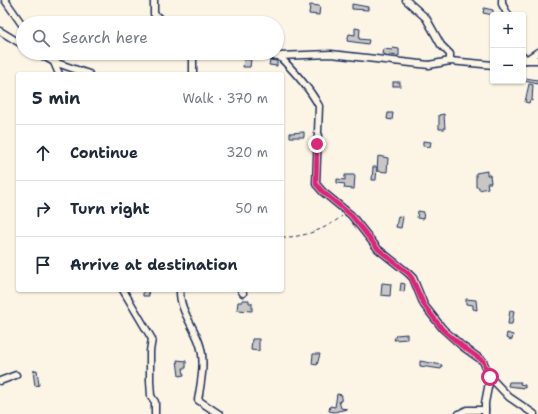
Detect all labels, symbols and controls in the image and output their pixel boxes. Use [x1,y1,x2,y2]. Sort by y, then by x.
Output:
map controls [490,12,526,84]
button: + [490,12,526,48]
search box [16,16,284,60]
icon: search [30,27,52,49]
text: Search here [62,28,148,48]
button: − [490,48,526,84]
text: 5 min [32,87,80,109]
text: Walk · 370 m [183,90,268,107]
route end [308,135,326,153]
icon: ahead [32,142,54,164]
text: Continue [70,143,138,163]
text: 320 m [226,144,268,161]
icon: right [32,198,54,220]
text: Turn right [70,199,150,219]
text: 50 m [235,200,268,217]
icon: arrive [32,254,54,276]
text: Arrive at destination [70,255,238,275]
route start [481,368,499,386]

